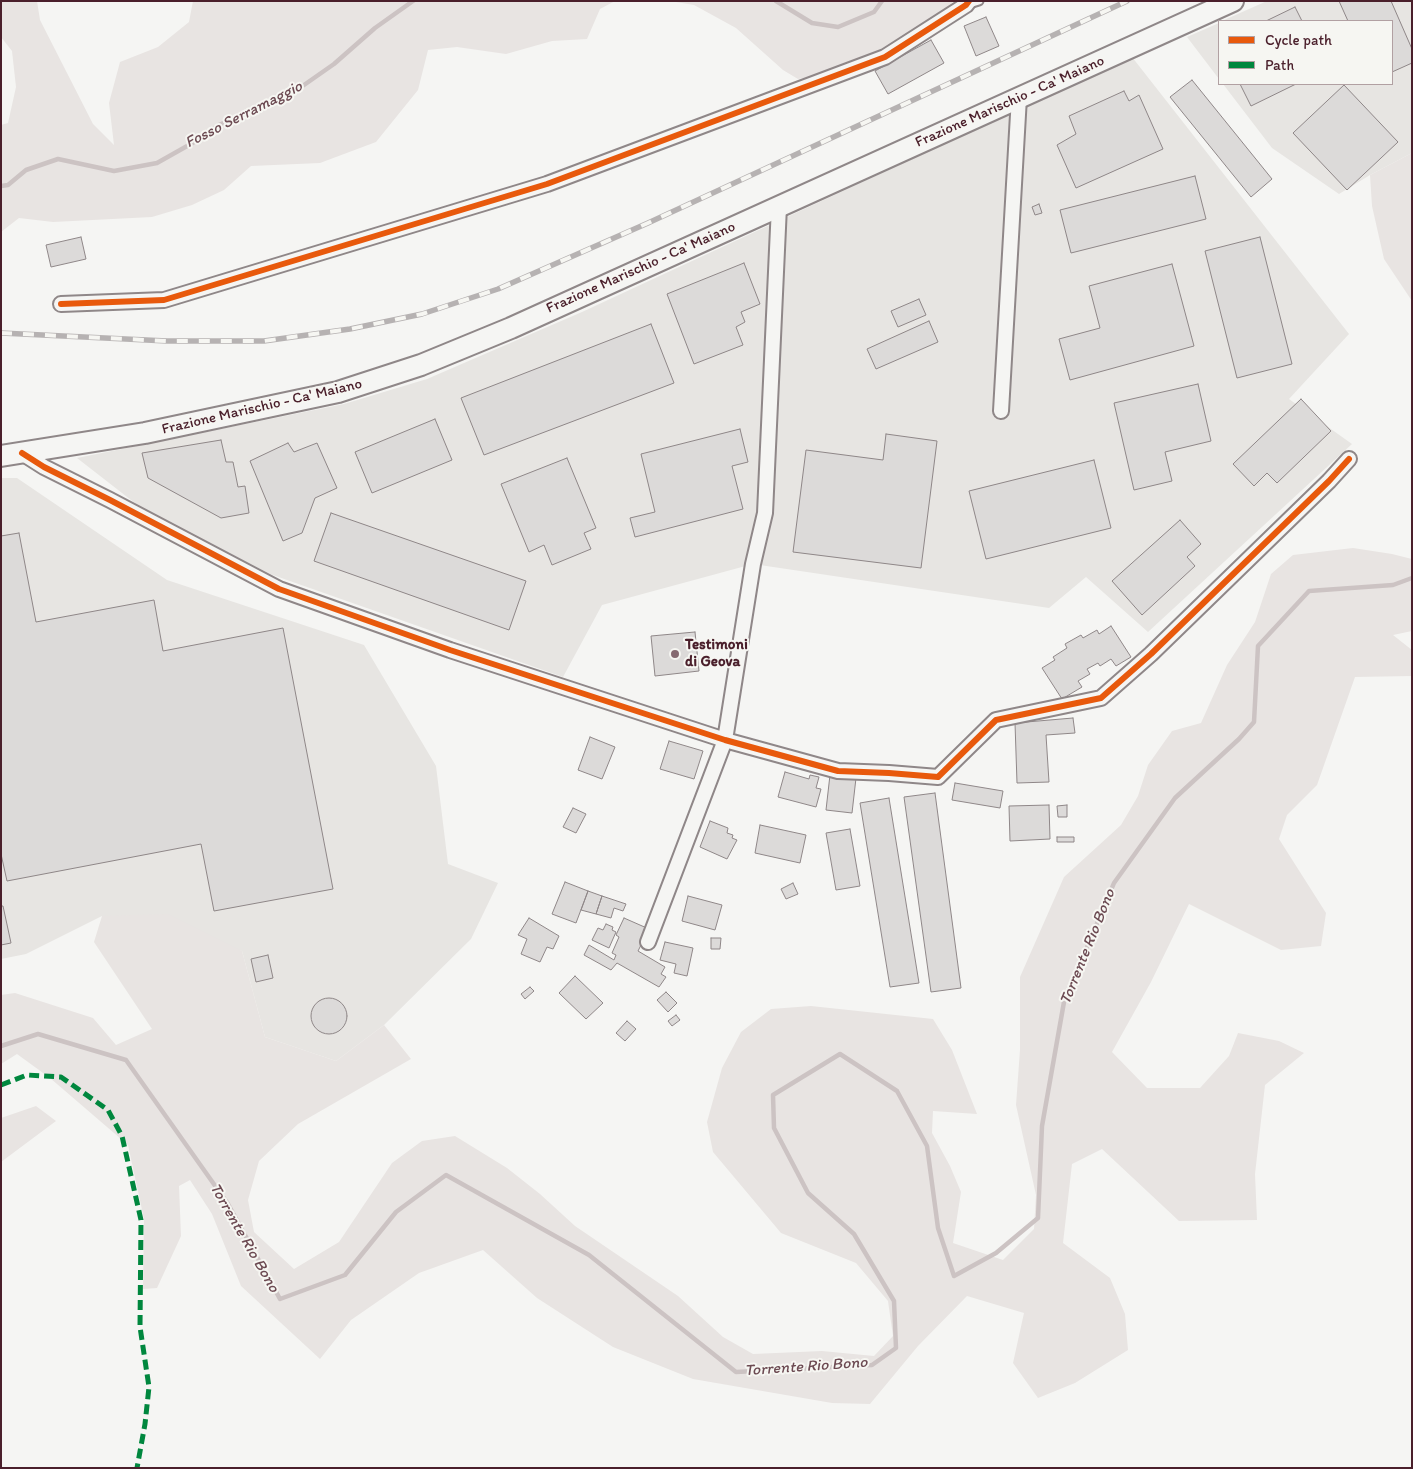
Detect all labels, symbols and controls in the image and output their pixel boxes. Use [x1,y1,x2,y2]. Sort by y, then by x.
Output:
legend [1218,20,1393,85]
text: Cycle path [1265,31,1332,49]
street label: Frazione Marischio - Ca' Maiano [913,52,1107,152]
text: Path [1265,56,1294,74]
water label: Fosso Serramaggio [182,77,306,153]
street label: Frazione Marischio - Ca' Maiano [544,218,738,318]
street label: Frazione Marischio - Ca' Maiano [160,375,364,439]
place label: Testimoni di Geova [685,636,748,671]
marker: Testimoni di Geova [669,648,681,660]
water label: Torrente Rio Bono [1056,886,1120,1008]
water label: Torrente Rio Bono [205,1180,283,1296]
water label: Torrente Rio Bono [744,1353,868,1381]

